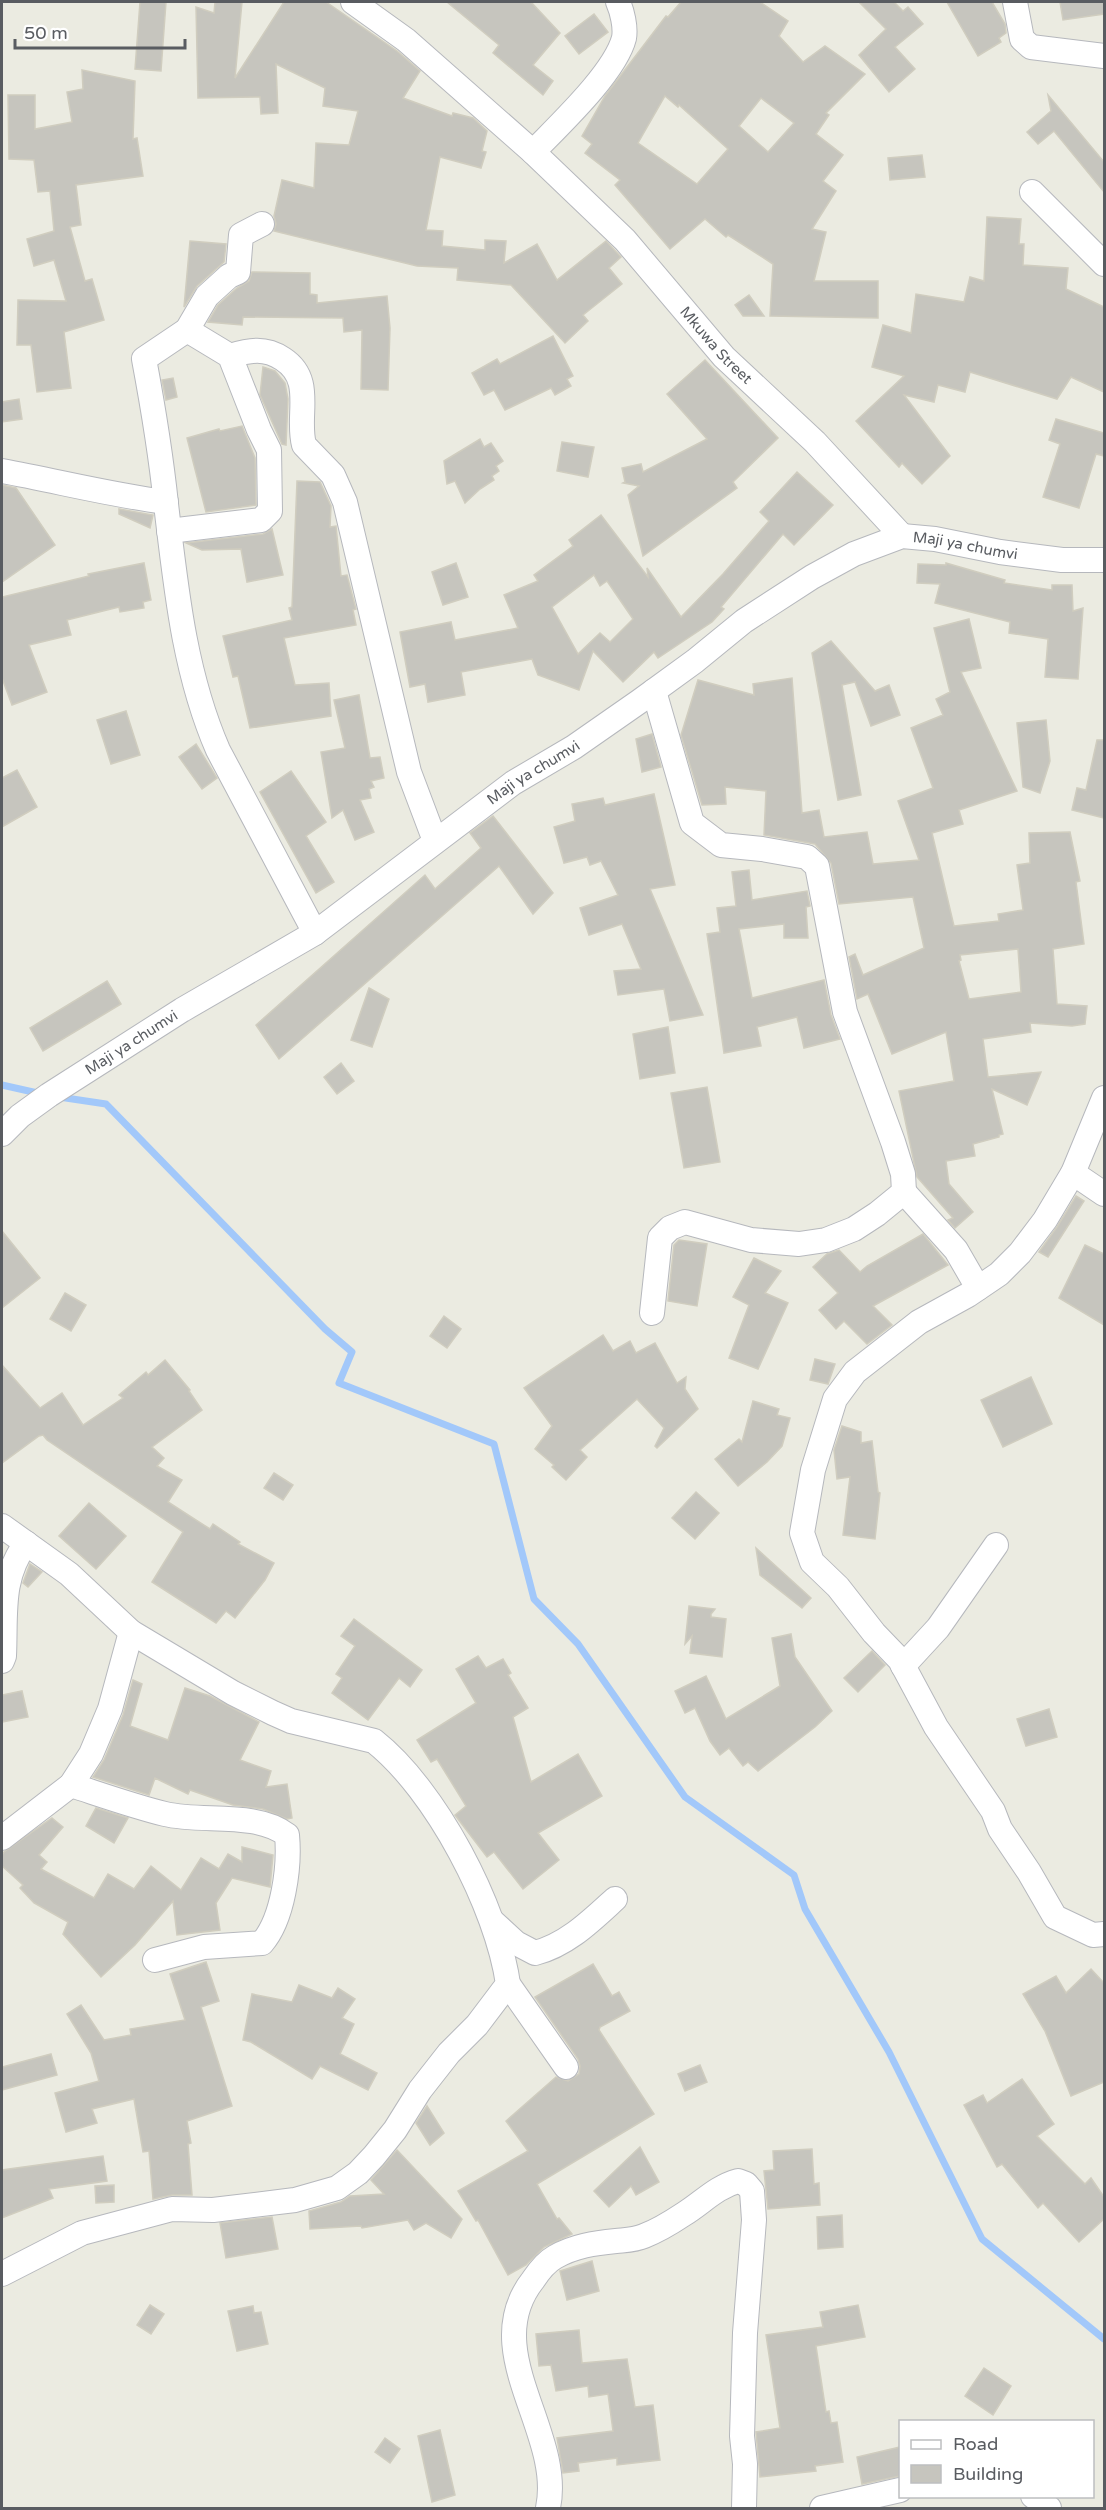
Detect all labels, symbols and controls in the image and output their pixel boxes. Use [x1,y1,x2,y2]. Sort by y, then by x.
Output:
scale bar [15,12,184,50]
text: 50 m [24,22,68,44]
street label: Mkuwa Street [676,303,756,388]
street label: Maji ya chumvi [912,528,1019,563]
street label: Maji ya chumvi [483,737,583,808]
street label: Maji ya chumvi [82,1006,181,1079]
legend [899,2420,1094,2498]
text: Road [953,2433,998,2455]
text: Building [953,2463,1023,2485]

